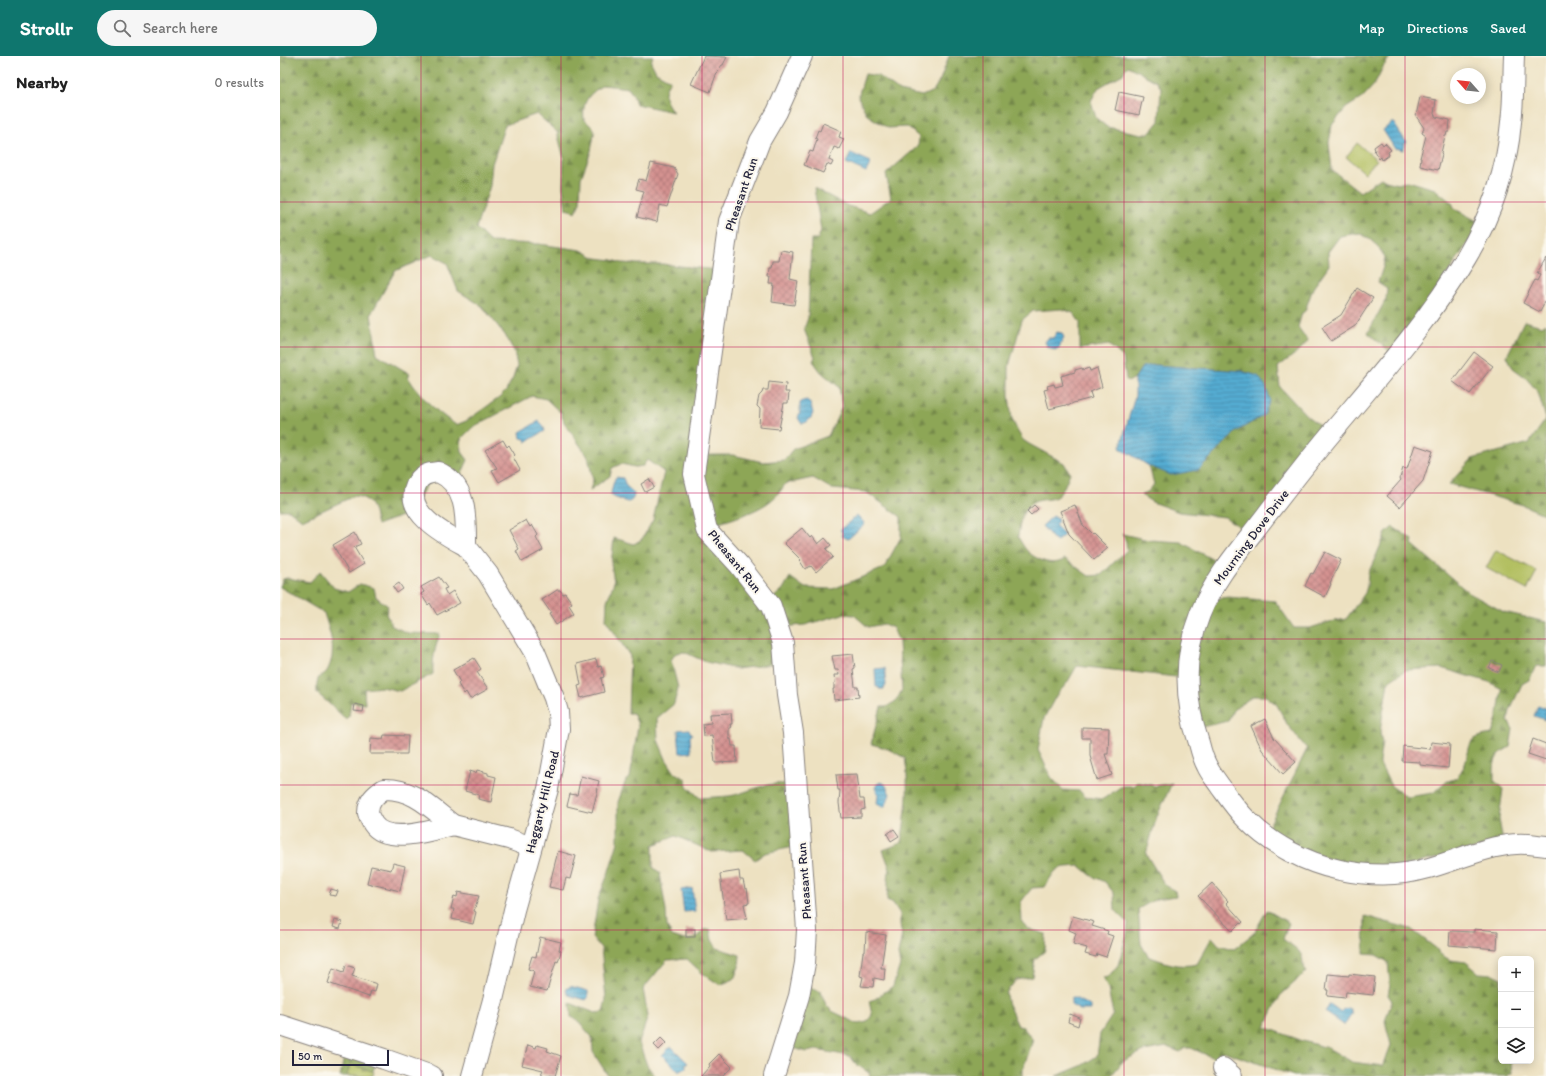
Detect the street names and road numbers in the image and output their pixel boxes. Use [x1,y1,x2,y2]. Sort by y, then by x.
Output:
street label: Pheasant Run [721,155,761,233]
street label: Mourning Dove Drive [1210,486,1292,588]
street label: Pheasant Run [705,526,765,596]
street label: Haggarty Hill Road [522,749,562,855]
street label: Pheasant Run [794,842,814,920]

